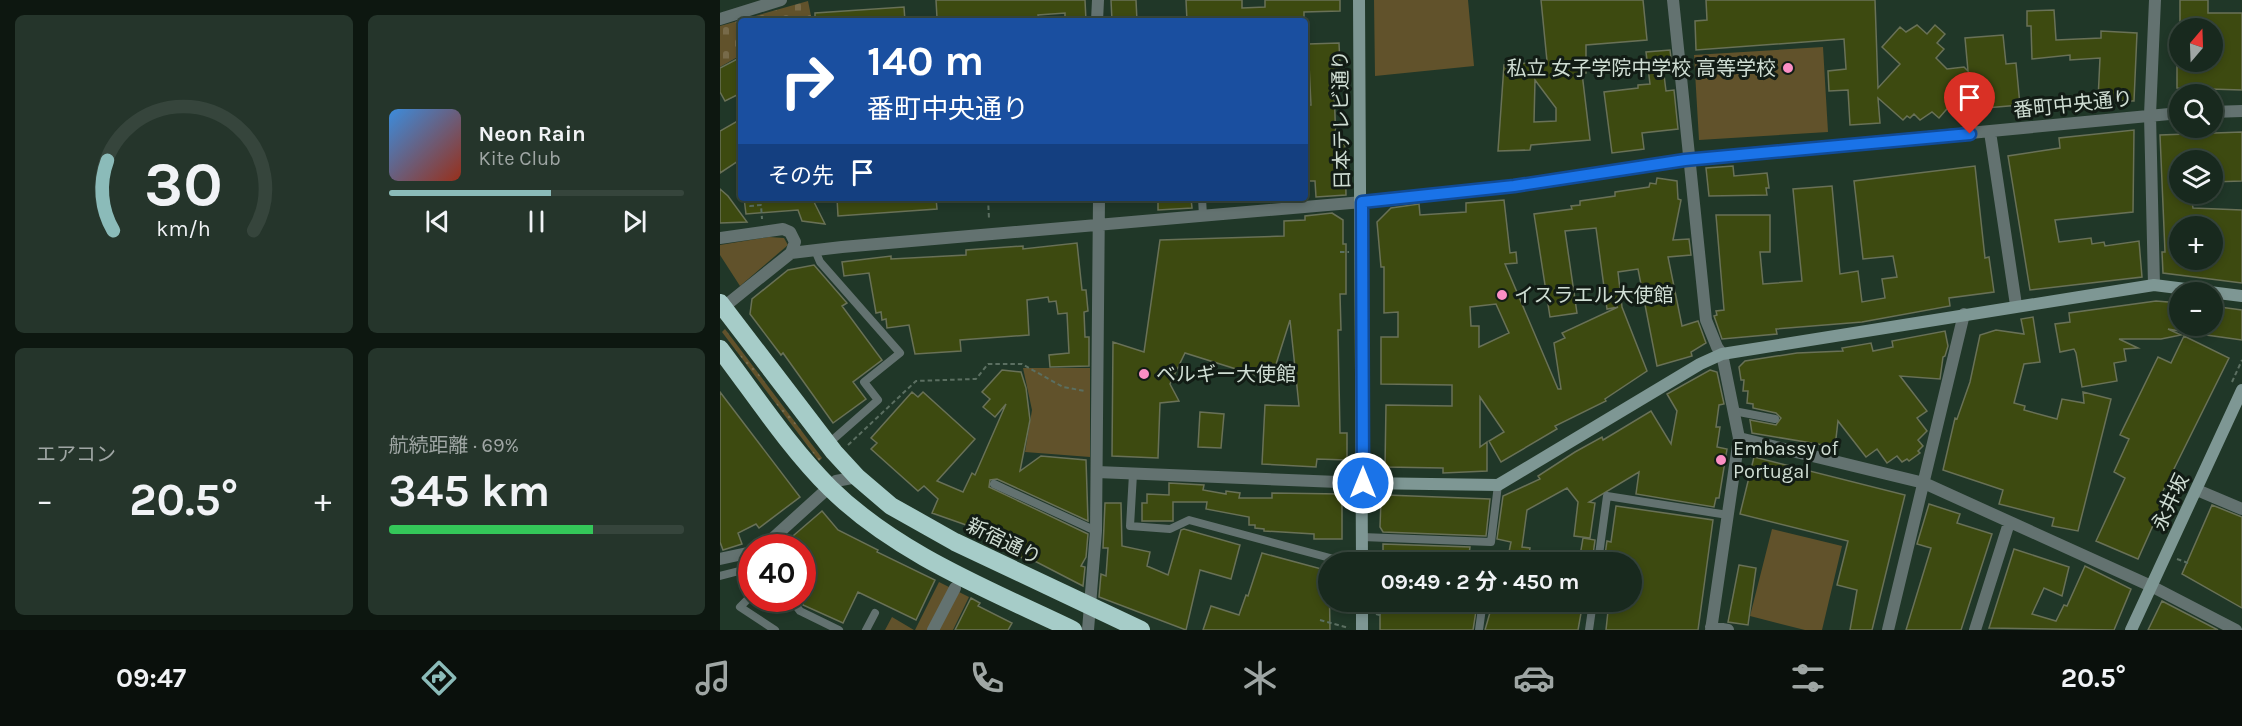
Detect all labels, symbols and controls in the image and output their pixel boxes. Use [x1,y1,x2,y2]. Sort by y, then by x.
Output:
north arrow [2169,18,2223,72]
map controls [2169,18,2223,336]
text: 140 m [867,36,984,86]
icon: right [768,42,846,120]
street label: 日本テレビ通り [1329,50,1354,190]
place label: 私立 女子学院中学校 高等学校 [1507,57,1776,80]
marker: 私立 女子学院中学校 高等学校 [1781,61,1795,75]
pin [1944,72,1995,134]
icon: arrive [1953,81,1986,114]
button: search [2169,84,2223,138]
street label: 番町中央通り [2012,87,2134,122]
text: 番町中央通り [867,93,1029,125]
text: Neon Rain [479,121,586,147]
text: Kite Club [479,147,561,170]
text: 30 [145,148,223,221]
button: layers [2169,150,2223,204]
icon: arrive [846,156,879,189]
text: その先 [768,163,834,189]
icon: previous [421,205,454,238]
icon: pause [520,205,553,238]
icon: next [618,205,651,238]
text: km/h [157,216,211,241]
button: + [2169,216,2223,270]
button: − [2169,282,2223,336]
place label: イスラエル大使館 [1514,284,1673,307]
marker: イスラエル大使館 [1495,288,1509,302]
place label: ベルギー大使館 [1156,363,1296,386]
marker: ベルギー大使館 [1137,367,1151,381]
text: 航続距離 · 69% [389,434,519,457]
place label: Embassy of Portugal [1733,437,1838,483]
text: エアコン [36,443,116,466]
position arrow [1331,451,1395,515]
marker: Embassy of Portugal [1714,453,1728,467]
text: 345 km [389,465,550,517]
street label: 永井坂 [2147,470,2194,534]
text: 20.5° [129,474,238,526]
text: − [36,481,53,519]
text: + [314,481,331,519]
street label: 新宿通り [963,514,1045,569]
speed limit sign: 40 [738,534,816,612]
text: 09:49 · 2 分 · 450 m [1381,569,1579,595]
icon: directions [418,657,460,699]
icon: music [692,657,734,699]
icon: phone [966,657,1008,699]
icon: climate [1239,657,1281,699]
icon: car [1513,657,1555,699]
icon: filters [1787,657,1829,699]
text: 09:47 [116,662,186,694]
text: 20.5° [2061,662,2126,694]

